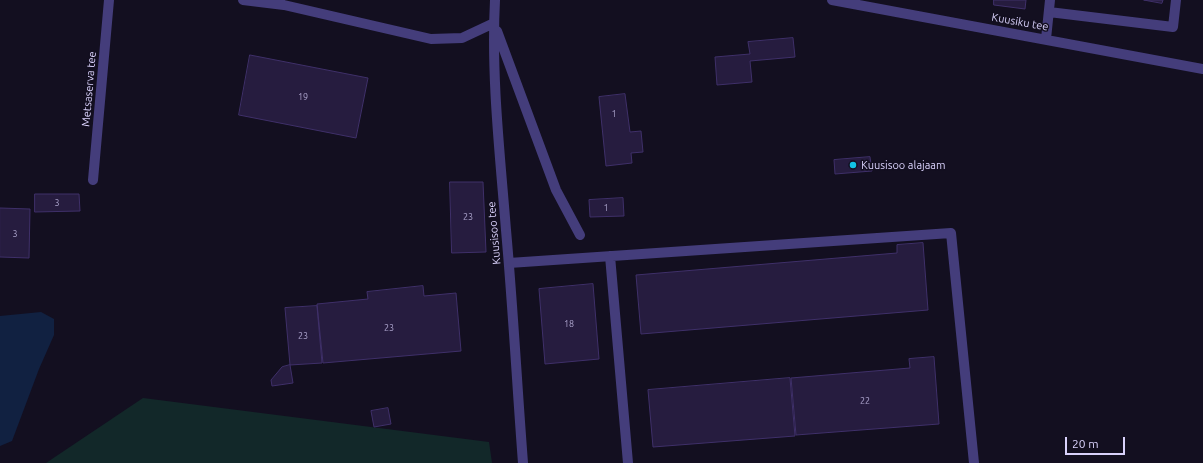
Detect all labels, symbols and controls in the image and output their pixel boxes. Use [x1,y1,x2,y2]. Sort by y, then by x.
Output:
street label: Kuusiku tee [991,11,1049,33]
street label: Metsaserva tee [79,51,99,127]
house number: 19 [298,92,308,102]
house number: 1 [611,109,617,119]
place label: Kuusisoo alajaam [861,158,946,172]
marker: Kuusisoo alajaam [848,160,858,170]
house number: 3 [54,198,60,208]
street label: Kuusisoo tee [485,201,503,265]
house number: 1 [603,203,609,213]
house number: 23 [463,212,473,222]
house number: 3 [12,229,18,239]
house number: 18 [564,319,574,329]
house number: 23 [384,323,394,333]
house number: 23 [298,331,308,341]
house number: 22 [860,396,870,406]
scale bar [1067,429,1127,455]
text: 20 m [1072,437,1099,450]

